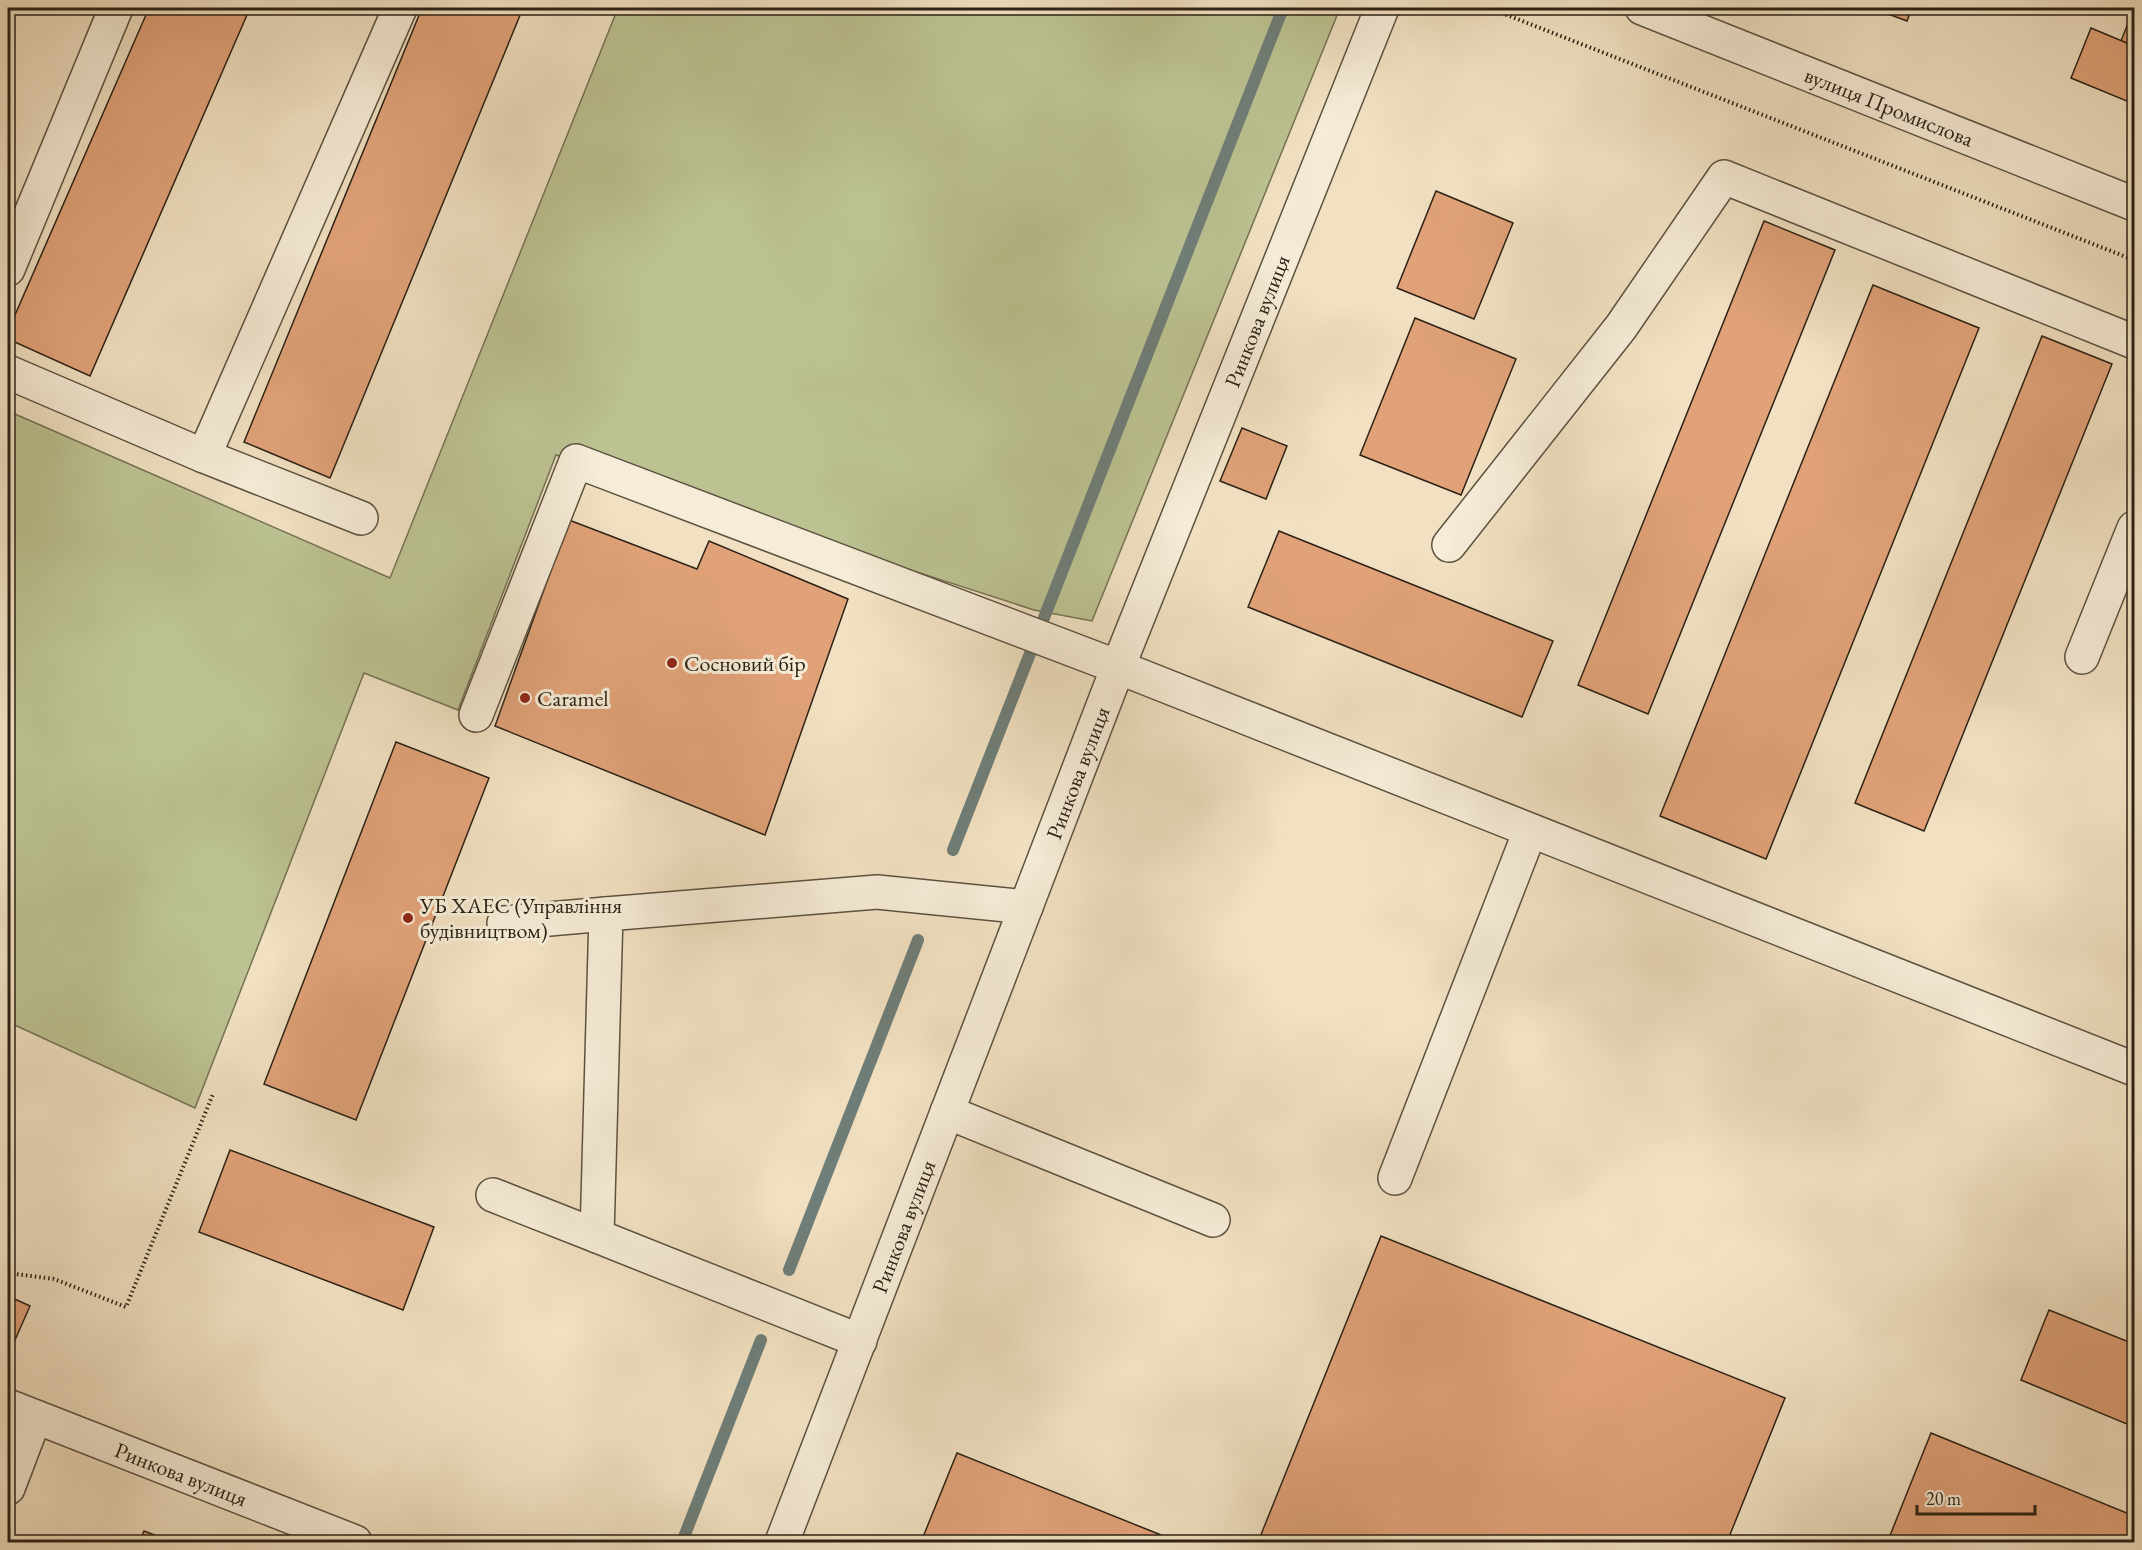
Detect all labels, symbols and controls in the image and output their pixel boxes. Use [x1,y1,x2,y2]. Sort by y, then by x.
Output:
street label: вулиця Промислова [1800,60,1978,154]
street label: Ринкова вулиця [1218,251,1297,392]
place label: Сосновий бір [684,649,806,678]
marker: Сосновий бір [665,656,679,670]
place label: Caramel [537,684,609,713]
marker: Caramel [518,691,532,705]
street label: Ринкова вулиця [1039,702,1117,844]
place label: УБ ХАЕС (Управління будівництвом) [419,891,622,945]
marker: УБ ХАЕС (Управління будівництвом) [401,911,415,925]
street label: Ринкова вулиця [865,1156,942,1297]
street label: Ринкова вулиця [110,1435,252,1513]
scale bar [1917,1478,2036,1516]
text: 20 m [1926,1487,1961,1510]

